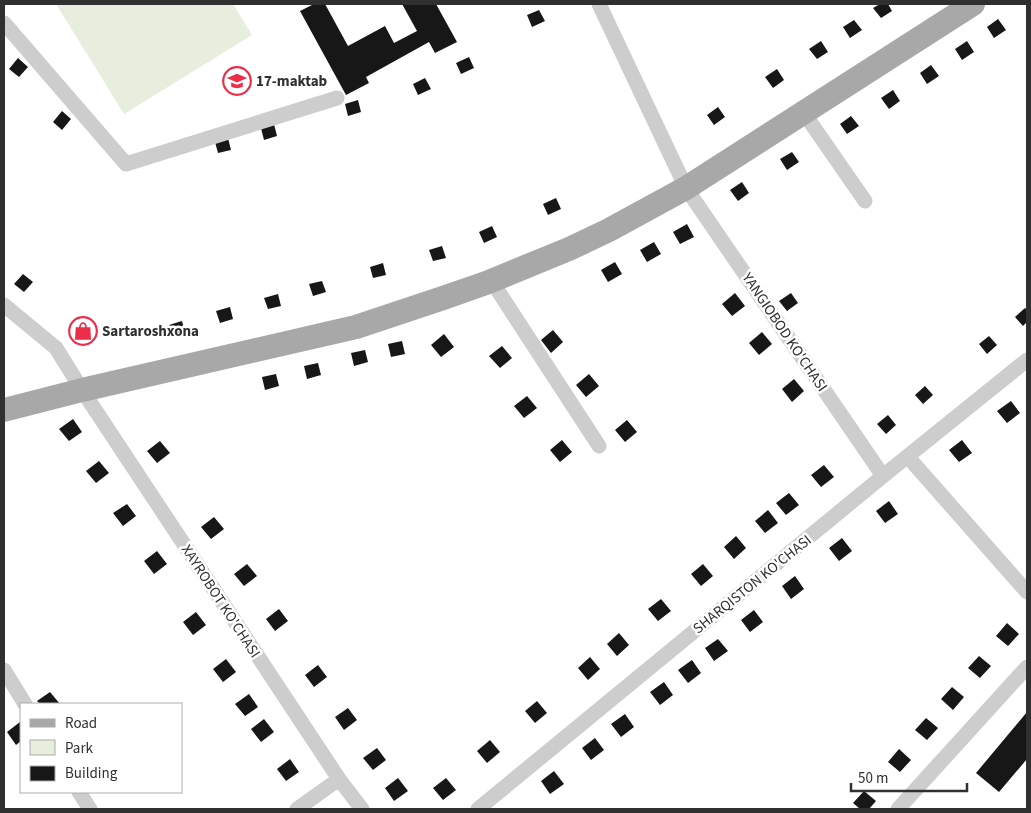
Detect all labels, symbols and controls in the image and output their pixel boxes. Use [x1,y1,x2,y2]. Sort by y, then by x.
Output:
school or university icon: 17-maktab [222,66,252,96]
place label: 17-maktab [256,71,328,92]
street label: YANGIOBOD KO'CHASI [736,268,832,396]
shop icon: Sartaroshxona [68,316,98,346]
place label: Sartaroshxona [102,321,199,342]
street label: SHARQISTON KO'CHASI [689,530,816,639]
street label: XAYROBOT KO'CHASI [176,540,265,662]
legend [20,703,182,793]
text: Road [65,713,97,734]
text: Park [65,738,94,759]
scale bar [851,760,967,792]
text: Building [65,763,118,784]
text: 50 m [858,768,888,789]

